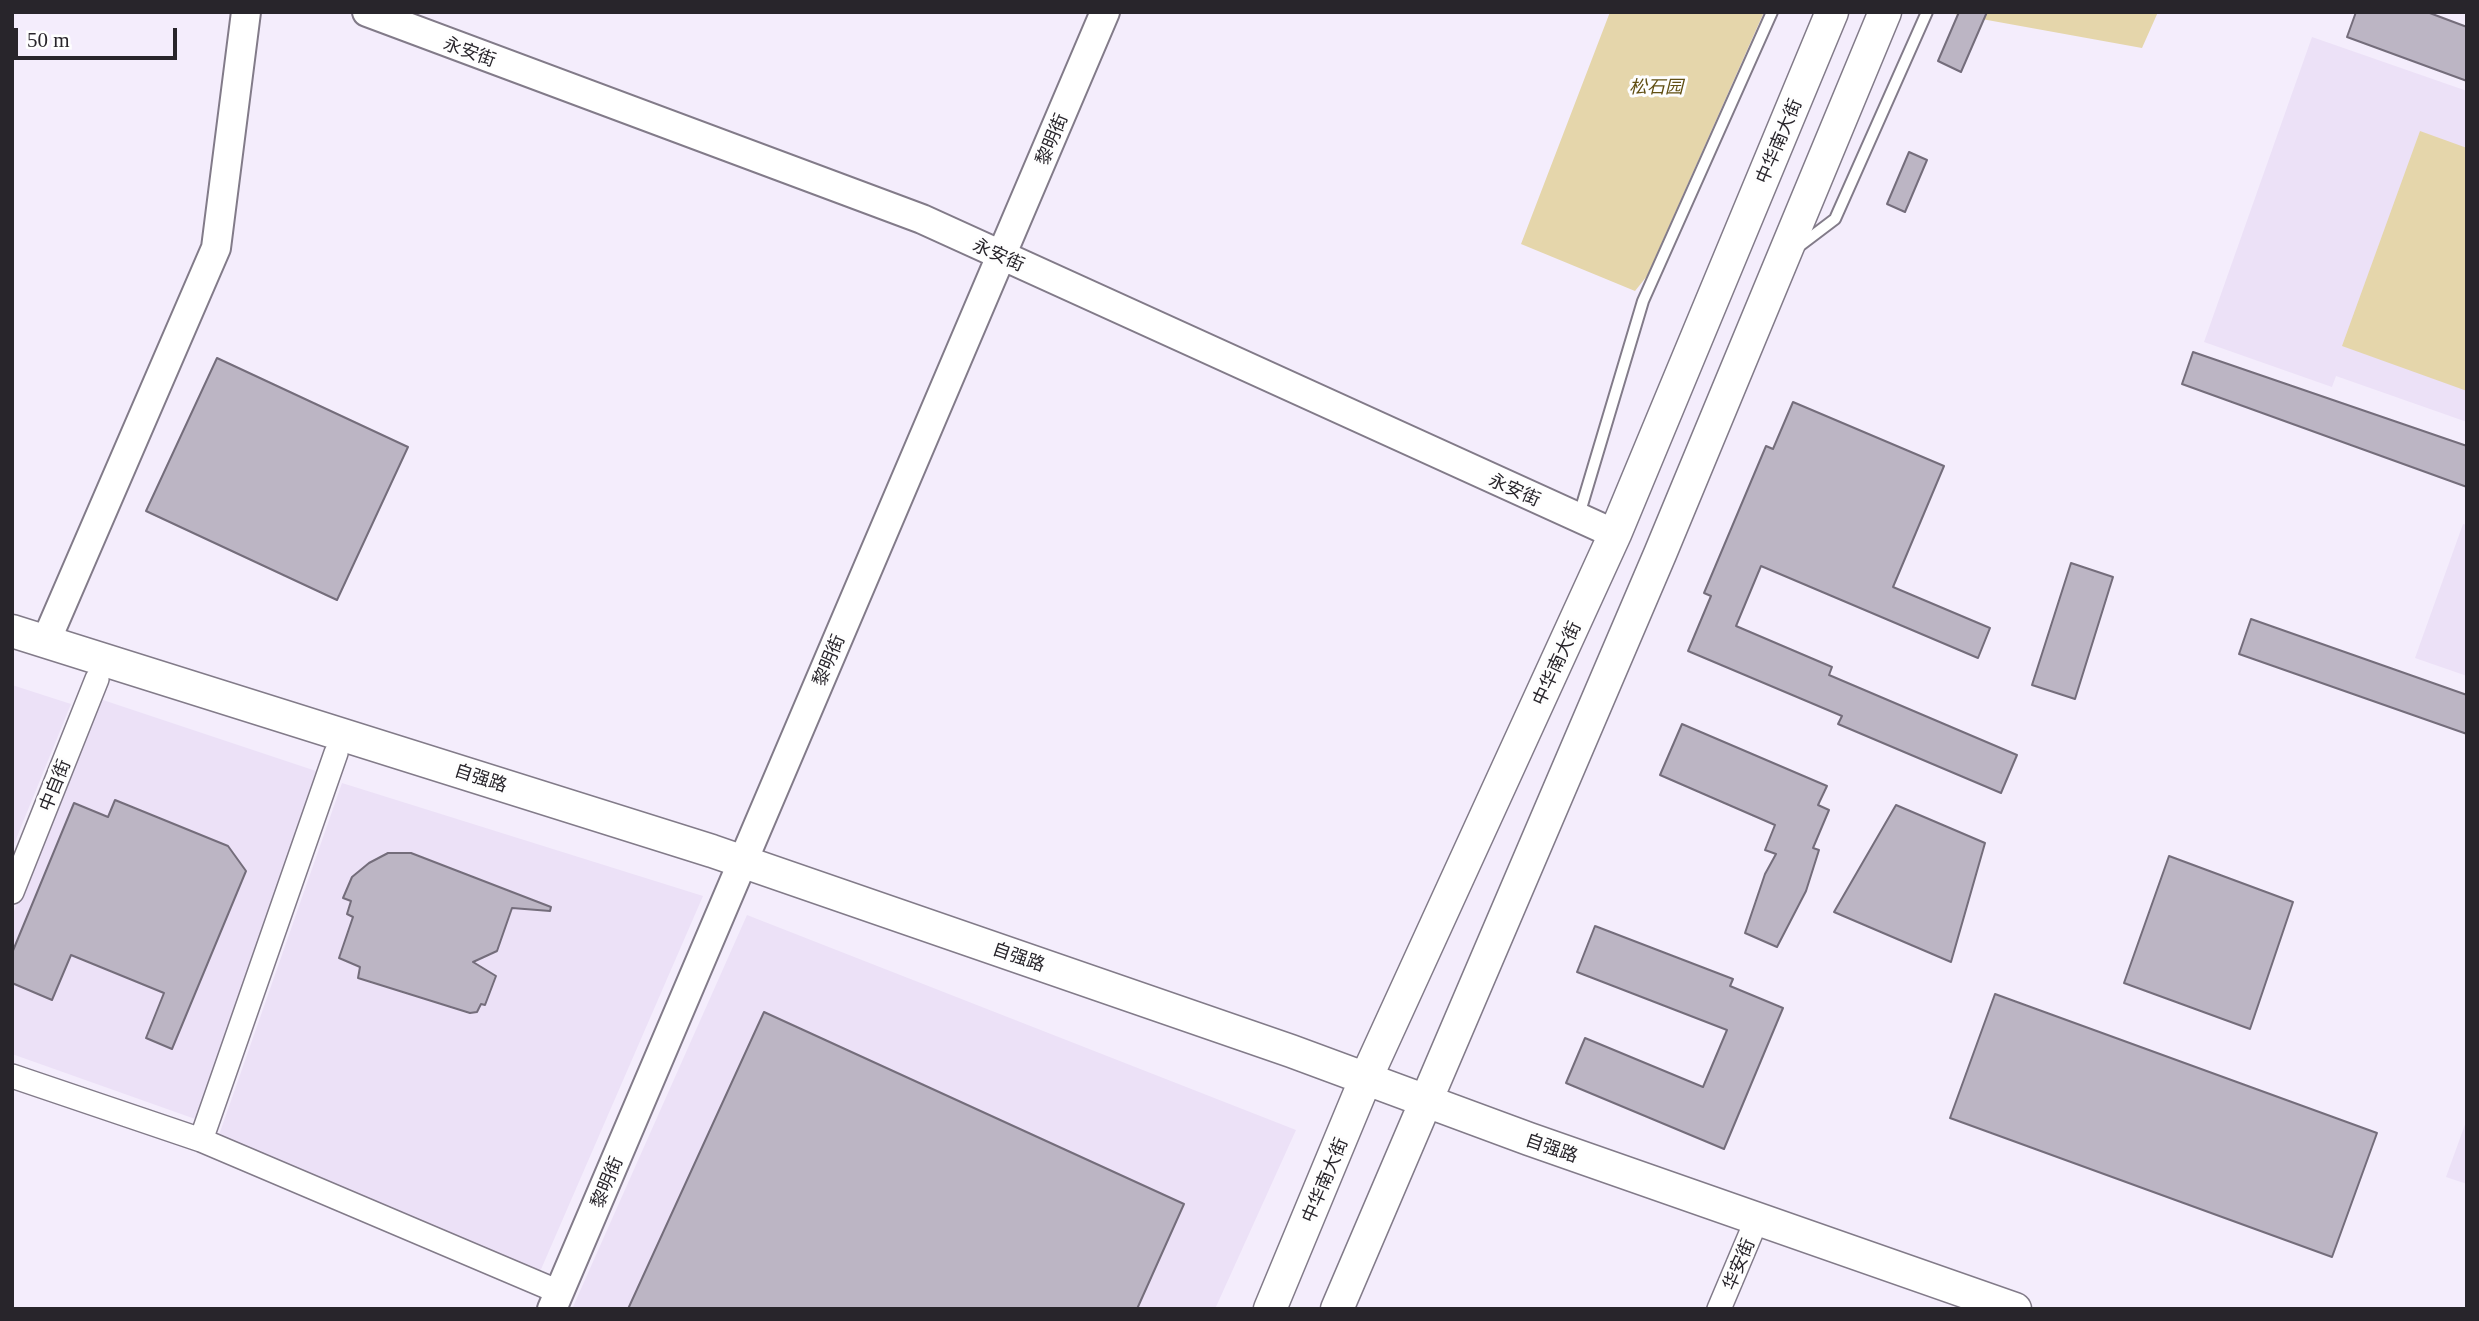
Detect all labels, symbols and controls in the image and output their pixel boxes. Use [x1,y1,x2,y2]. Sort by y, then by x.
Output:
scale bar [18,14,180,58]
text: 50 m [27,28,70,52]
street label: 永安街 [441,32,499,70]
park label: 松石园 [1629,75,1683,97]
street label: 中华南大街 [1750,95,1806,187]
street label: 黎明街 [1031,110,1071,168]
street label: 永安街 [970,233,1028,275]
street label: 永安街 [1486,468,1544,510]
street label: 中华南大街 [1527,618,1585,708]
street label: 黎明街 [808,631,848,689]
street label: 中自街 [34,756,74,814]
street label: 自强路 [452,758,510,796]
street label: 自强路 [990,937,1048,975]
street label: 自强路 [1523,1128,1581,1166]
street label: 中华南大街 [1296,1134,1352,1226]
street label: 黎明街 [586,1153,626,1211]
street label: 华安街 [1718,1235,1758,1293]

